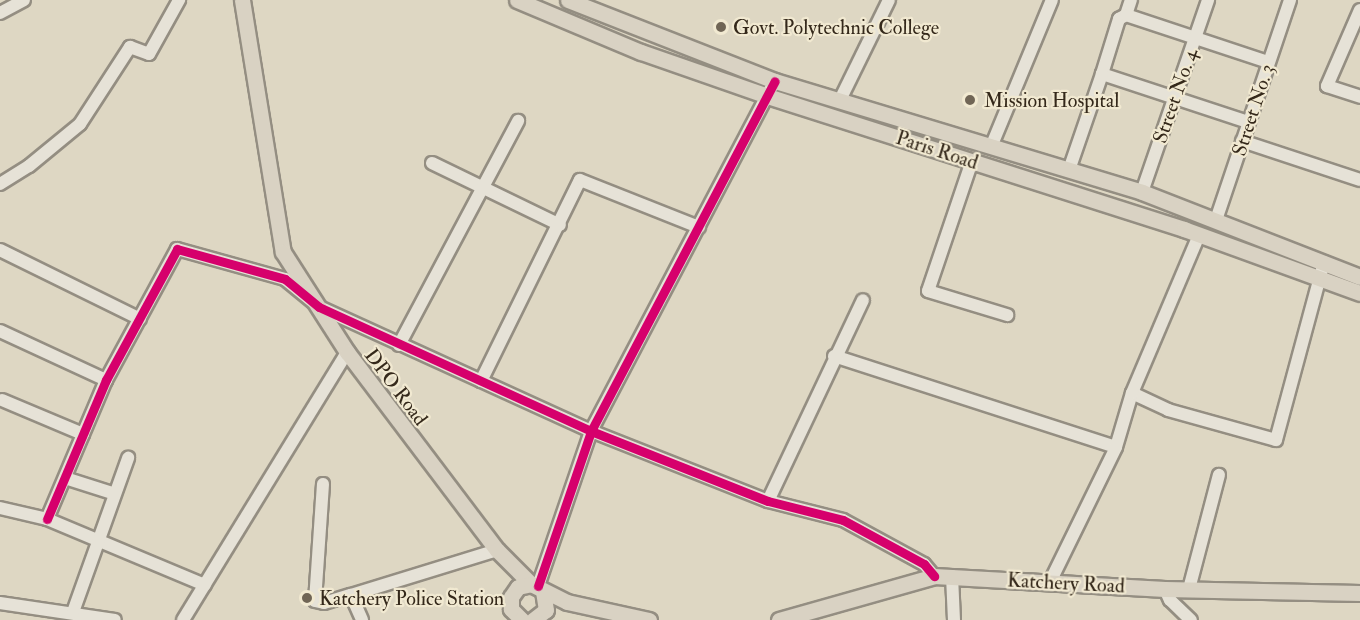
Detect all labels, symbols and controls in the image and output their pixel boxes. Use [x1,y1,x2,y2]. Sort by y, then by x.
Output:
place label: Govt. Polytechnic College [733,15,939,39]
marker: Govt. Polytechnic College [714,20,728,34]
street label: Street No. 4 [1148,46,1202,146]
street label: Street No. 3 [1227,61,1279,159]
place label: Mission Hospital [984,88,1119,112]
marker: Mission Hospital [961,91,979,109]
street label: Paris Road [893,125,981,175]
street label: DPO Road [359,344,433,430]
street label: Katchery Road [1007,568,1125,598]
place label: Katchery Police Station [319,586,504,610]
marker: Katchery Police Station [300,591,314,605]

